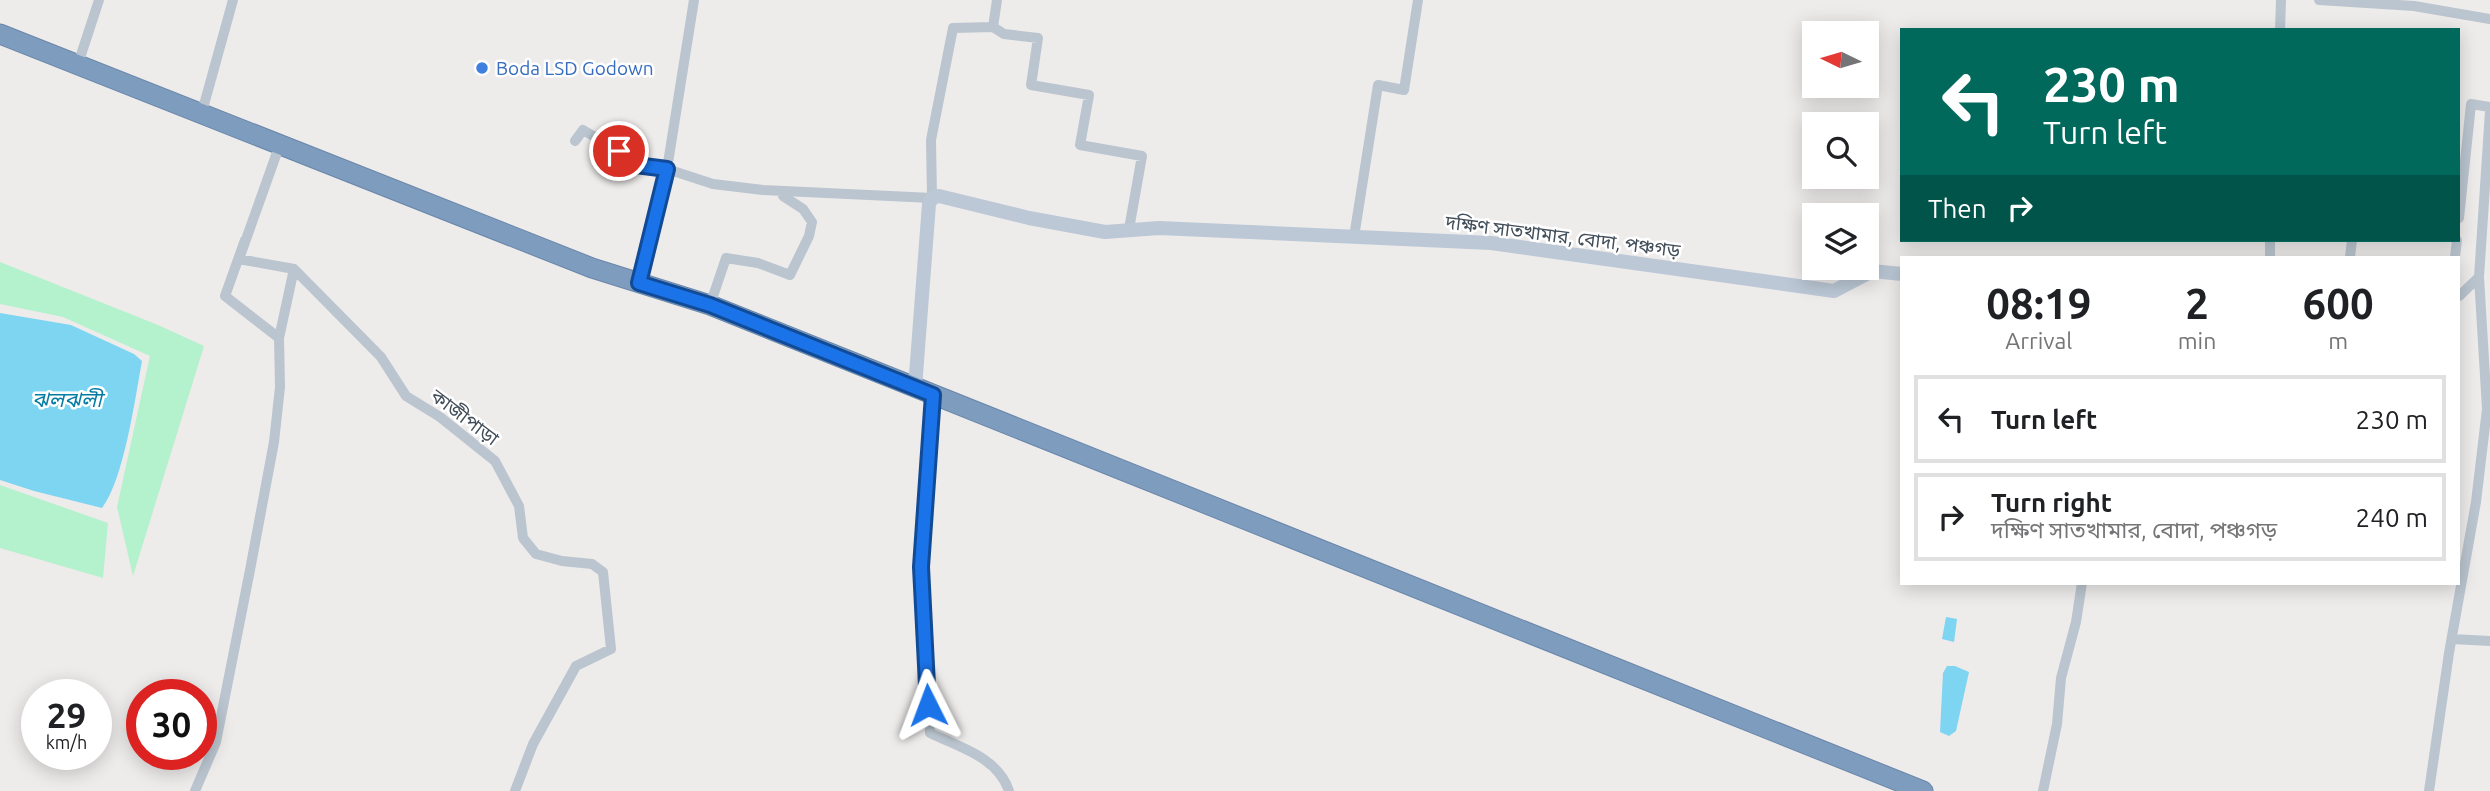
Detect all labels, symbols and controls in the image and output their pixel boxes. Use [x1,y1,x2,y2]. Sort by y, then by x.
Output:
north arrow [1802,21,1880,98]
map controls [1802,21,1879,280]
icon: left [1928,56,2019,147]
text: 230 m [2043,56,2180,111]
place label: Boda LSD Godown [496,57,654,79]
marker: Boda LSD Godown [474,60,490,76]
button: search [1802,112,1879,189]
text: Turn left [2043,114,2167,150]
pin [589,121,649,181]
icon: arrive [600,132,638,170]
icon: right [2001,189,2039,227]
text: Then [1928,194,1987,223]
button: layers [1802,203,1879,280]
street label: দক্ষিণ সাতখামার, বোদা, পঞ্চগড় [1443,211,1682,261]
text: 08:19 [1986,280,2091,327]
text: 2 [2185,280,2209,327]
text: 600 [2303,280,2374,327]
text: Arrival [2005,328,2072,353]
text: min [2178,328,2216,353]
text: m [2328,328,2348,353]
street label: কাজীপাড়া [426,384,504,450]
water label: ঝলঝলী [32,387,106,411]
icon: left [1932,400,1970,438]
text: Turn left [1991,405,2097,434]
text: 230 m [2356,405,2428,434]
text: Turn right [1991,488,2112,517]
icon: right [1932,498,1970,536]
text: 240 m [2356,503,2428,532]
text: দক্ষিণ সাতখামার, বোদা, পঞ্চগড় [1991,517,2277,542]
position arrow [891,668,965,742]
speed limit sign: 30 [126,679,217,770]
text: 29 [47,695,86,735]
text: km/h [46,732,87,752]

